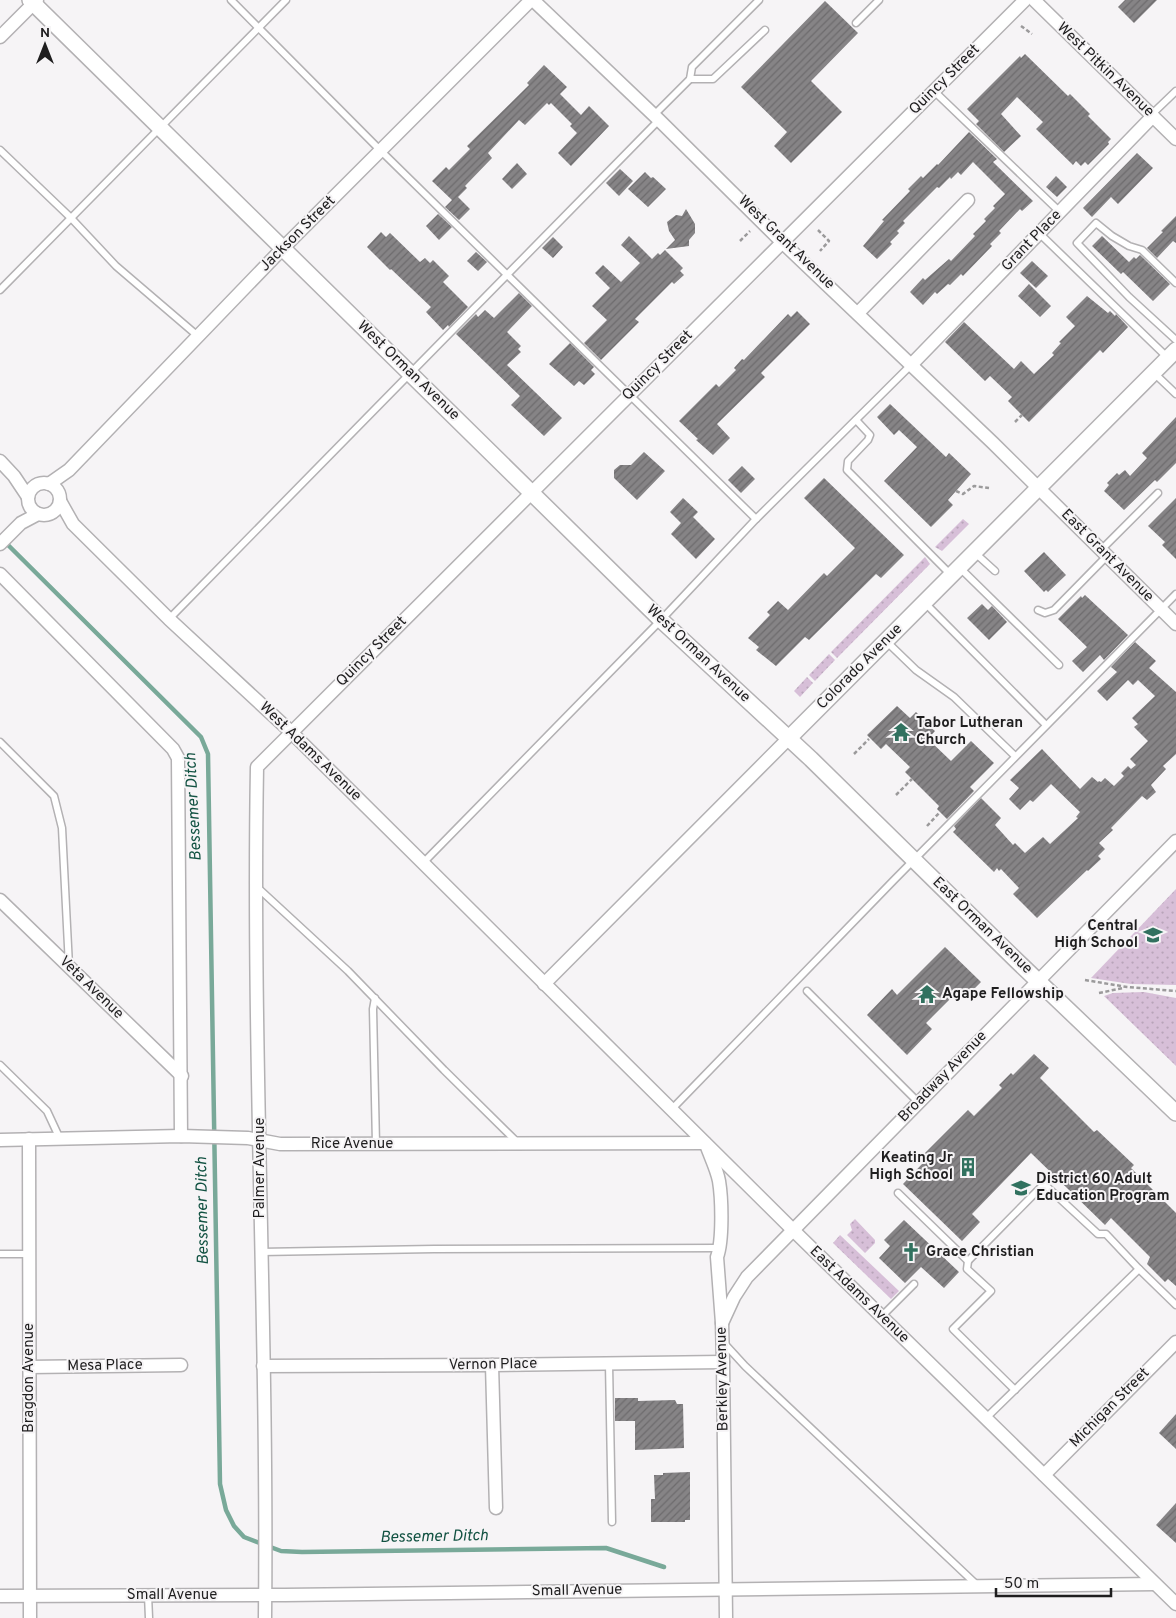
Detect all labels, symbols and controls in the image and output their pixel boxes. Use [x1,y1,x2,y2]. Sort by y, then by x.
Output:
street label: West Pitkin Avenue [1052,19,1158,121]
north arrow [20,20,70,70]
text: N [40,25,50,42]
street label: Quincy Street [906,41,984,119]
street label: Jackson Street [256,192,340,276]
street label: West Grant Avenue [734,192,838,294]
street label: Grant Place [998,206,1066,276]
street label: West Orman Avenue [353,317,463,425]
street label: Quincy Street [619,327,697,405]
street label: East Grant Avenue [1057,506,1157,606]
street label: West Orman Avenue [642,601,754,707]
street label: Quincy Street [333,613,411,691]
street label: Colorado Avenue [813,620,907,714]
street label: West Adams Avenue [255,698,365,806]
place label: Tabor Lutheran Church [916,714,1023,750]
temple icon: Tabor Lutheran Church [890,721,912,743]
water label: Bessemer Ditch [181,752,207,862]
street label: East Orman Avenue [928,873,1036,979]
place label: Central High School [1054,917,1138,953]
school or university icon: Central High School [1142,924,1164,946]
street label: Veta Avenue [55,952,127,1024]
temple icon: Agape Fellowship [916,983,938,1005]
place label: Agape Fellowship [942,985,1064,1004]
street label: Broadway Avenue [895,1027,991,1127]
street label: Palmer Avenue [251,1117,270,1219]
street label: Rice Avenue [311,1135,393,1154]
place label: Keating Jr High School [869,1149,954,1185]
water label: Bessemer Ditch [192,1156,214,1265]
building icon: Keating Jr High School [957,1156,979,1178]
place label: District 60 Adult Education Program [1036,1170,1170,1206]
school or university icon: District 60 Adult Education Program [1010,1177,1032,1199]
church icon: Grace Christian [900,1241,922,1263]
street label: East Adams Avenue [805,1242,913,1348]
place label: Grace Christian [926,1243,1034,1262]
street label: Bragdon Avenue [20,1323,39,1433]
street label: Berkley Avenue [713,1327,733,1431]
street label: Vernon Place [449,1355,537,1375]
street label: Mesa Place [67,1356,143,1376]
street label: Michigan Street [1066,1364,1154,1452]
water label: Bessemer Ditch [380,1526,489,1548]
scale bar [996,1566,1111,1598]
text: 50 m [1004,1575,1039,1594]
street label: Small Avenue [532,1581,622,1601]
street label: Small Avenue [127,1586,217,1605]

